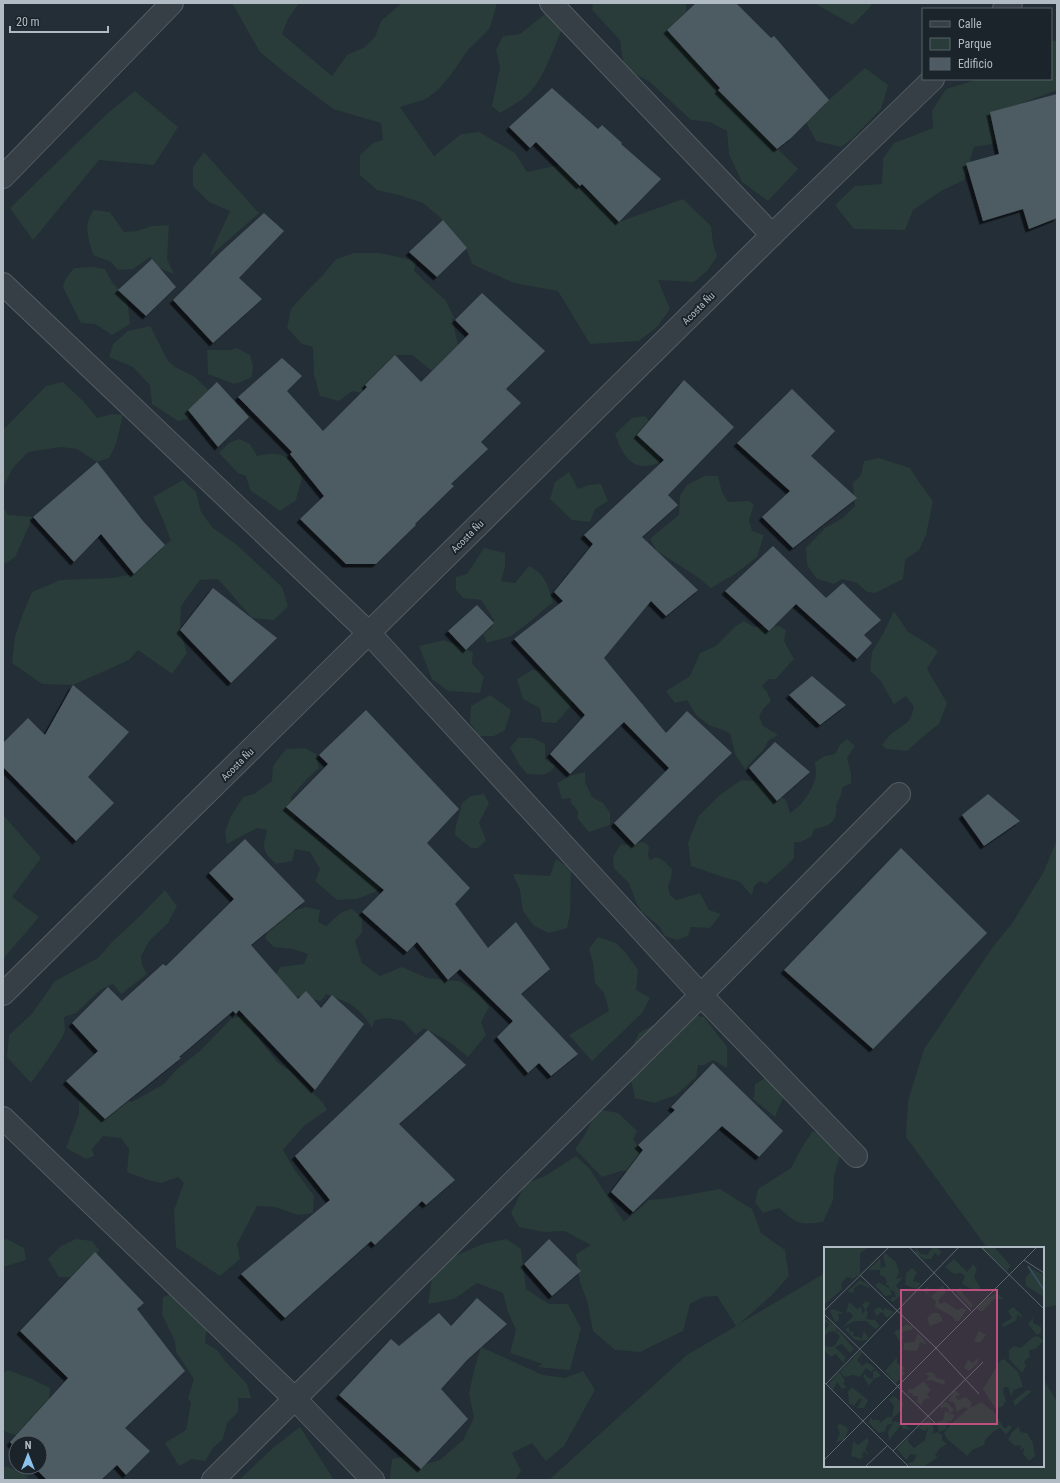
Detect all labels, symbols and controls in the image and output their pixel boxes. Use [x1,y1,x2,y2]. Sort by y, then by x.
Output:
scale bar [10,8,108,34]
legend [922,8,1052,80]
text: 20 m [16,15,40,29]
text: Calle [958,17,982,31]
text: Parque [958,37,992,51]
text: Edificio [958,57,993,71]
street label: Acosta Ñu [679,289,717,327]
street label: Acosta Ñu [448,517,486,555]
street label: Acosta Ñu [218,745,256,783]
inset map [824,1247,1044,1467]
north arrow [8,1435,48,1475]
text: N [25,1439,32,1452]

